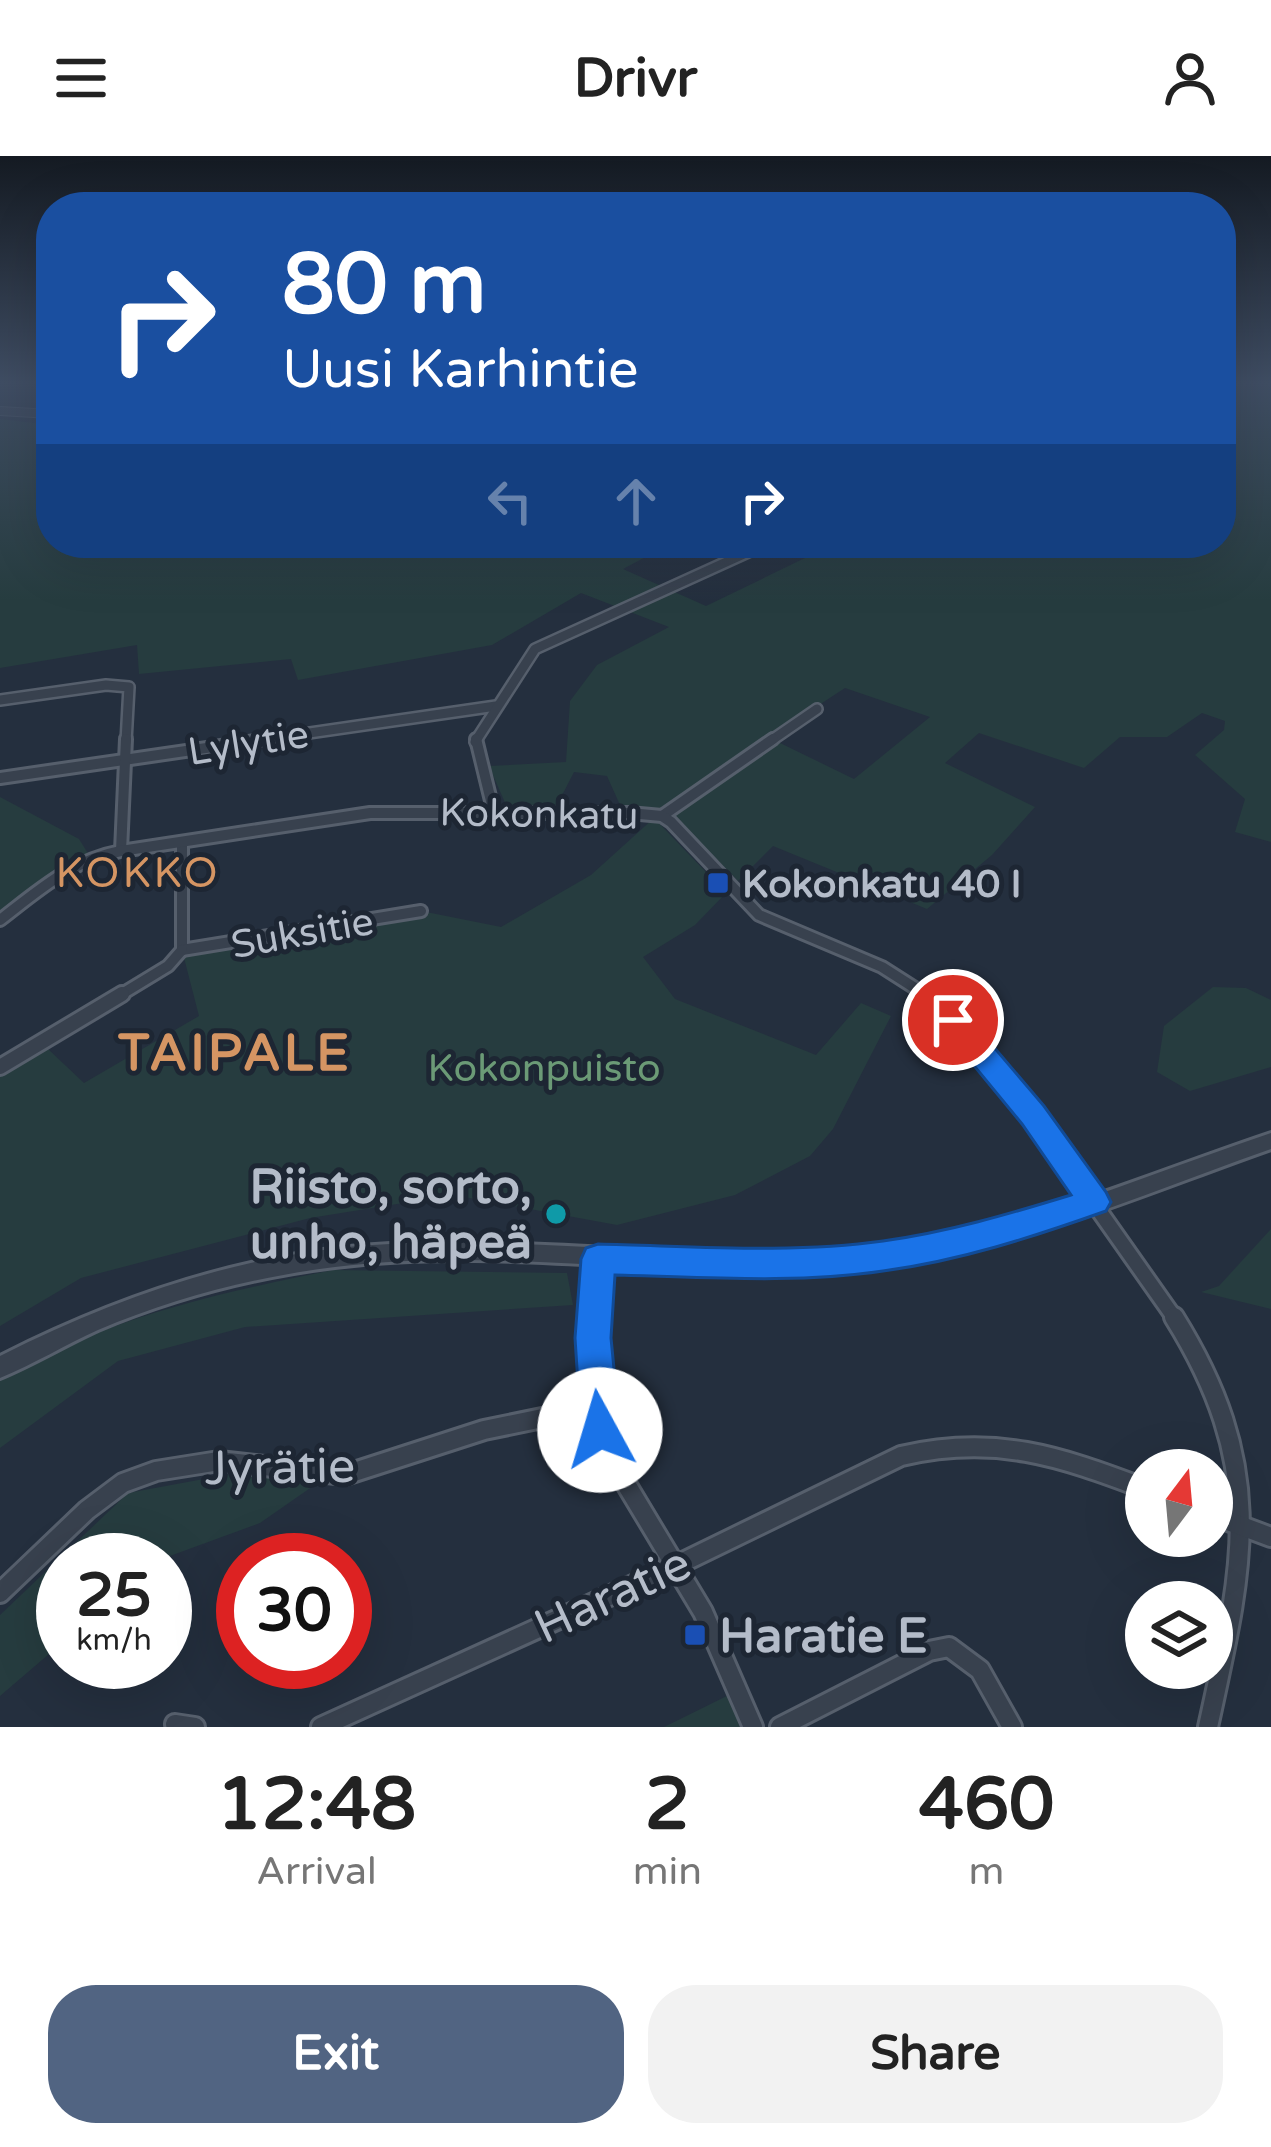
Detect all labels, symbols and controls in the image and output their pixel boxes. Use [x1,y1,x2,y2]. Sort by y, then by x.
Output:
icon: menu [48,45,114,111]
icon: person [1157,45,1223,111]
text: Drivr [574,46,697,111]
text: 80 m [282,235,486,336]
icon: right [84,240,240,396]
text: Uusi Karhintie [282,337,639,402]
icon: left [477,468,543,534]
icon: ahead [603,468,669,534]
icon: right [729,468,795,534]
street label: Lylytie [185,711,312,776]
street label: Kokonkatu [439,789,639,840]
district label: KOKKO [55,848,221,899]
place label: Kokonkatu 40 I [742,861,1022,908]
marker: Kokonkatu 40 I [705,870,731,896]
street label: Suksitie [227,898,377,969]
pin [902,969,1004,1071]
icon: arrive [920,987,986,1053]
district label: TAIPALE [117,1023,352,1085]
park label: Kokonpuisto [427,1045,661,1092]
place label: Riisto, sorto, unho, häpeä [250,1159,532,1272]
marker: Riisto, sorto, unho, häpeä [543,1201,569,1227]
position arrow [537,1367,663,1493]
street label: Jyrätie [204,1438,356,1498]
north arrow [1125,1449,1233,1557]
map controls [1125,1449,1233,1689]
speed limit sign: 30 [216,1533,372,1689]
street label: Haratie [526,1535,700,1657]
text: 25 [76,1560,152,1632]
button: layers [1125,1581,1233,1689]
place label: Haratie E [719,1608,928,1666]
text: km/h [76,1622,152,1659]
marker: Haratie E [682,1622,708,1648]
text: 12:48 [217,1762,416,1849]
text: 2 [645,1762,690,1849]
text: 460 [919,1762,1054,1849]
text: Arrival [256,1848,377,1895]
text: min [633,1848,702,1895]
text: m [969,1848,1004,1895]
button: Exit [48,1985,624,2123]
button: Share [648,1985,1223,2123]

